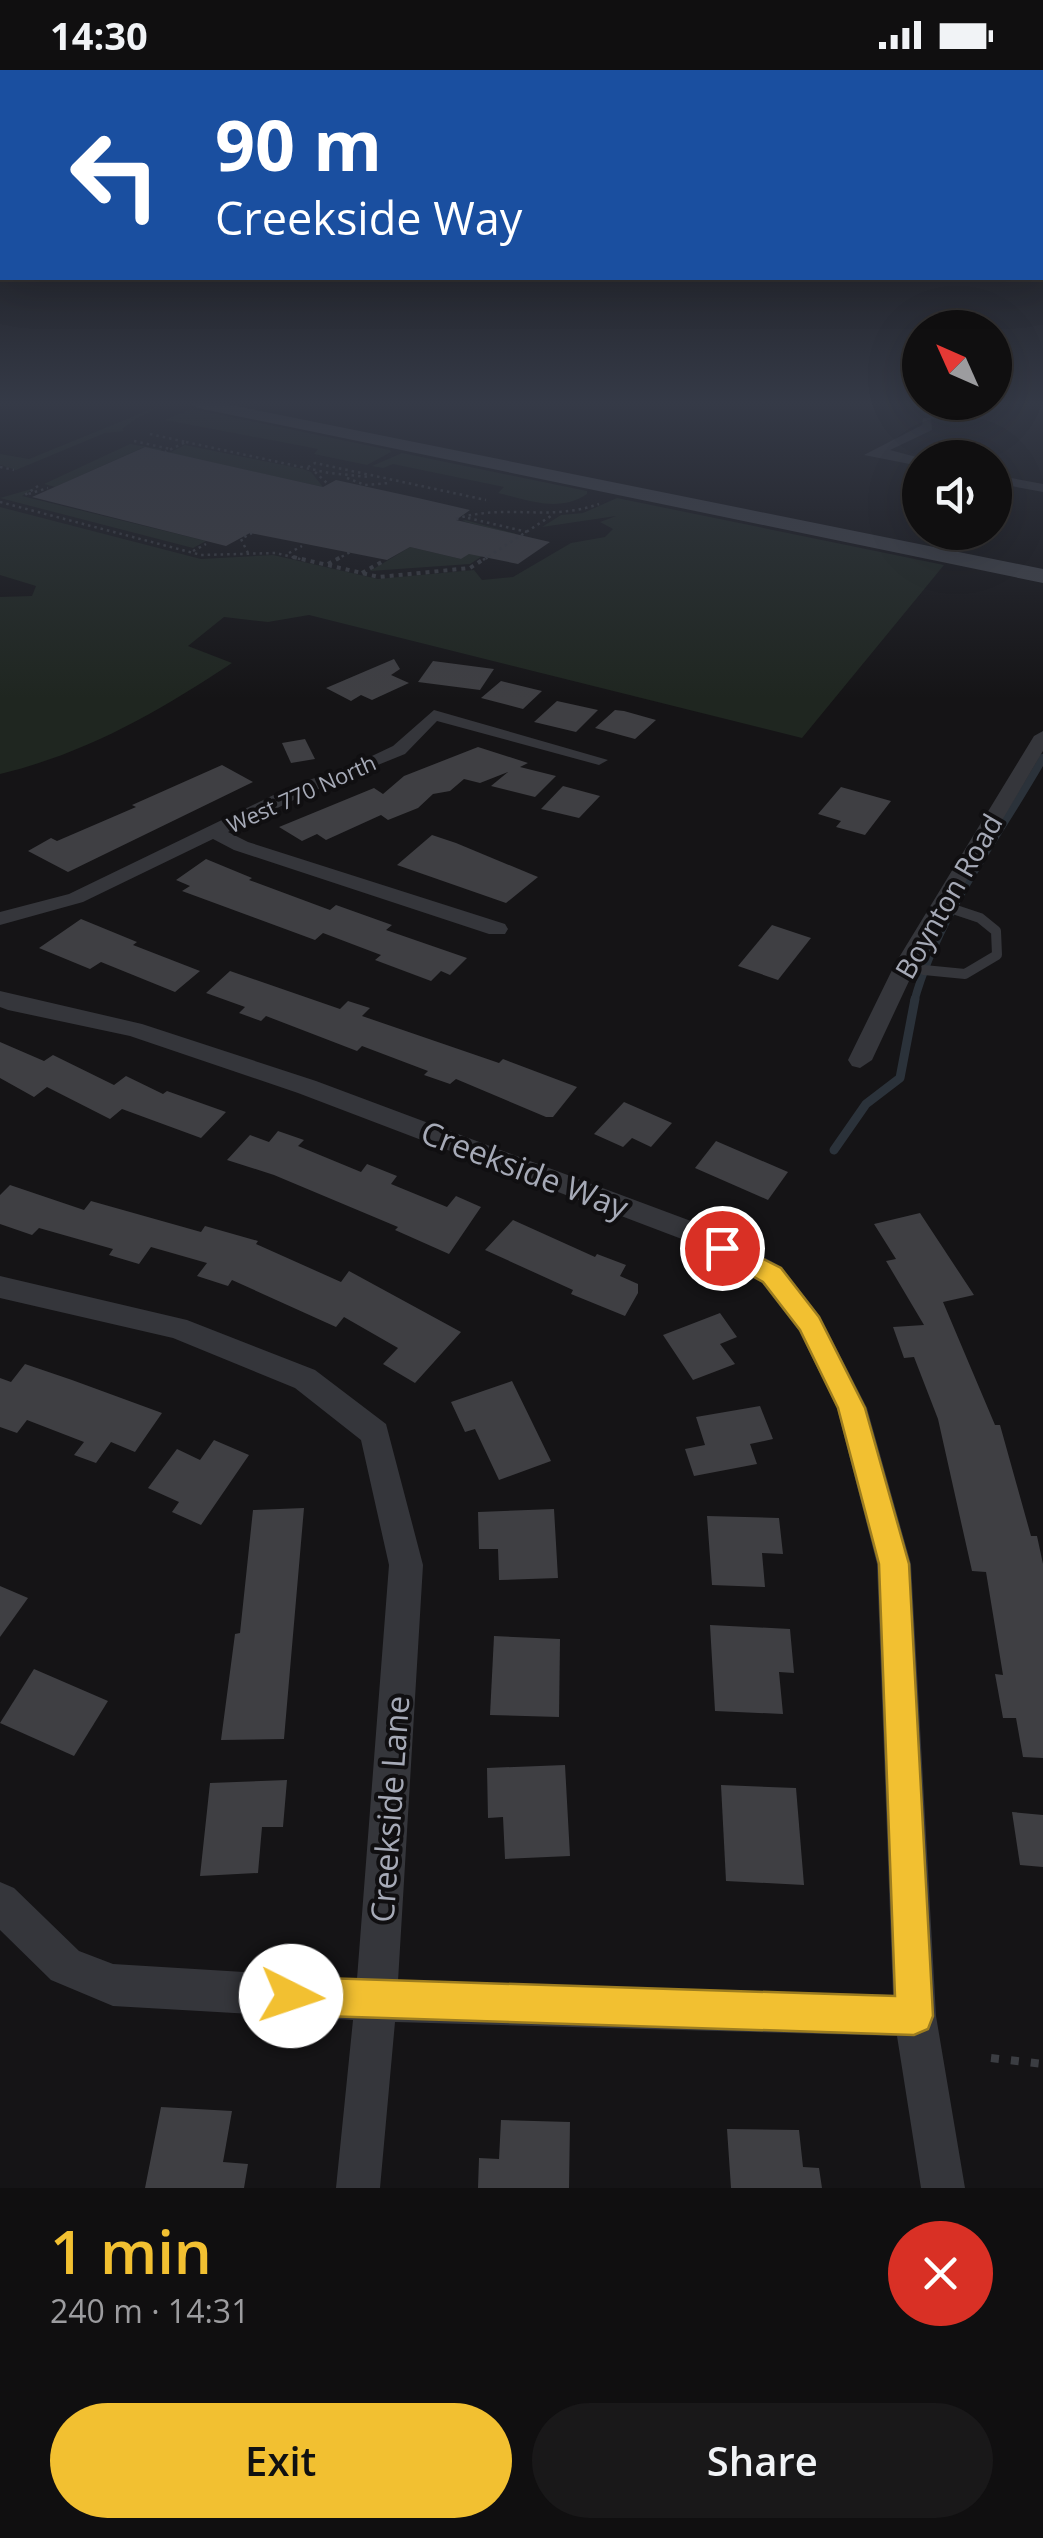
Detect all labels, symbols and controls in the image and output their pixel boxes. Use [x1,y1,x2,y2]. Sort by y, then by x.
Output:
text: 14:30 [50,9,148,61]
text: 90 m [215,96,382,192]
icon: left [50,110,180,240]
text: Creekside Way [215,187,522,248]
north arrow [902,310,1012,420]
map controls [902,310,1012,550]
button: sound [902,440,1012,550]
street label: West 770 North [222,747,380,839]
street label: Boynton Road [885,807,1011,985]
street label: Creekside Way [415,1110,636,1229]
pin [680,1206,765,1291]
icon: arrive [695,1221,750,1276]
street label: Creekside Lane [360,1694,418,1924]
position arrow [239,1944,343,2048]
text: 1 min [50,2210,212,2292]
button: close [888,2221,993,2326]
text: 240 m · 14:31 [50,2289,249,2332]
button: Exit [50,2403,512,2518]
button: Share [532,2403,993,2518]

